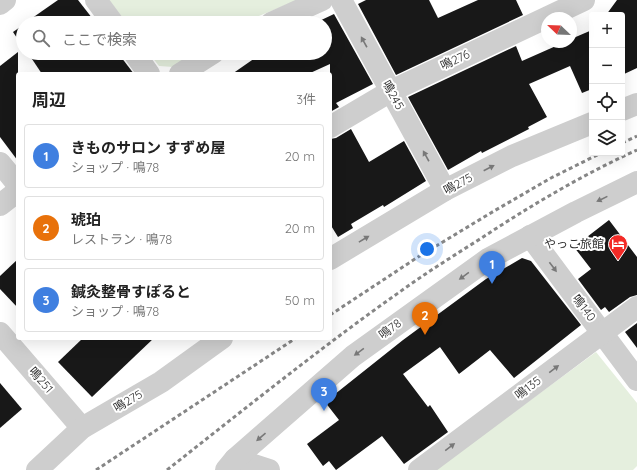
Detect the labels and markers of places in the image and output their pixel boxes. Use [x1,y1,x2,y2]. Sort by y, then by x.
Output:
hotel icon: やっこ旅館 [607,233,629,261]
place label: やっこ旅館 [544,236,604,251]
pin: 1 [479,251,505,284]
pin: 2 [412,302,438,335]
pin: 3 [311,378,337,411]

